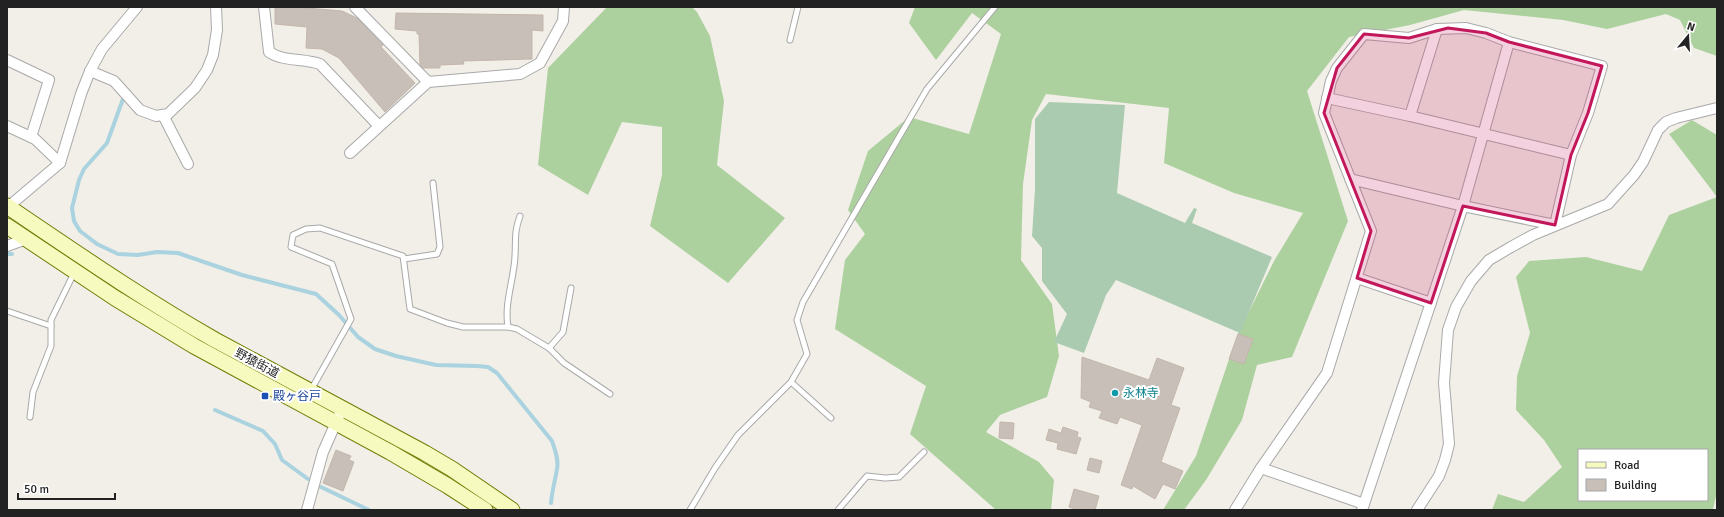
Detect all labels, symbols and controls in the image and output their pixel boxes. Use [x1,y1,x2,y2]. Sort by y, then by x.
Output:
north arrow [1668,16,1708,56]
text: N [1685,20,1697,34]
street label: 野猿街道 [232,346,281,381]
place label: 永林寺 [1123,386,1159,401]
marker: 永林寺 [1110,388,1120,398]
place label: 殿ヶ谷戸 [273,389,321,404]
marker: 殿ヶ谷戸 [260,391,270,401]
legend [1578,449,1708,501]
text: Road [1614,458,1640,473]
scale bar [18,475,115,501]
text: Building [1614,478,1657,493]
text: 50 m [24,482,49,497]

